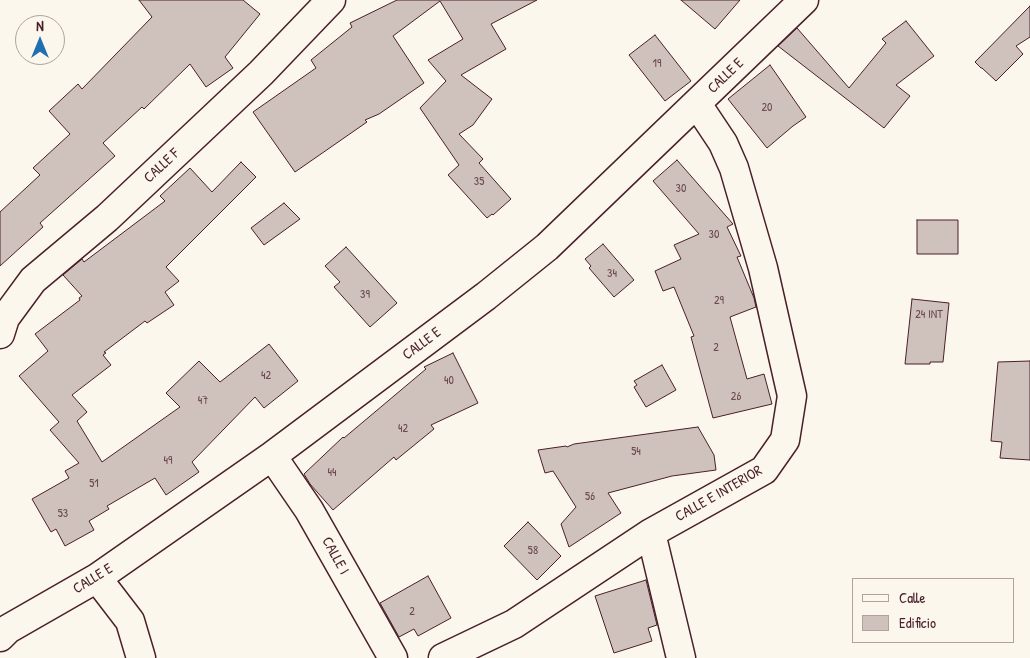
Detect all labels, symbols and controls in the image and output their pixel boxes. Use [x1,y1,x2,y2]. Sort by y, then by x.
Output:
north arrow [15,15,65,65]
text: N [36,16,44,35]
street label: CALLE E [704,54,748,98]
house number: 19 [653,57,661,71]
house number: 20 [762,101,772,115]
street label: CALLE F [140,145,184,187]
house number: 35 [474,175,484,189]
house number: 30 [676,182,686,196]
house number: 30 [709,228,719,242]
house number: 34 [607,267,617,281]
house number: 39 [360,288,370,302]
house number: 29 [714,294,724,308]
house number: 24 INT [915,308,943,322]
street label: CALLE E [399,324,445,364]
house number: 2 [713,341,719,355]
house number: 42 [261,369,271,383]
house number: 40 [444,374,454,388]
house number: 26 [731,390,741,404]
house number: 47 [198,394,208,408]
house number: 42 [398,422,408,436]
house number: 54 [631,445,641,459]
house number: 49 [164,454,172,468]
street label: CALLE E INTERIOR [672,462,766,526]
house number: 44 [328,466,336,480]
house number: 51 [89,477,99,491]
house number: 56 [585,490,595,504]
house number: 53 [58,507,68,521]
street label: CALLE I [317,534,353,578]
house number: 58 [528,544,538,558]
street label: CALLE E [70,560,116,598]
legend [852,578,1015,643]
text: Calle [899,587,926,608]
house number: 2 [409,605,415,619]
text: Edificio [899,612,936,633]

